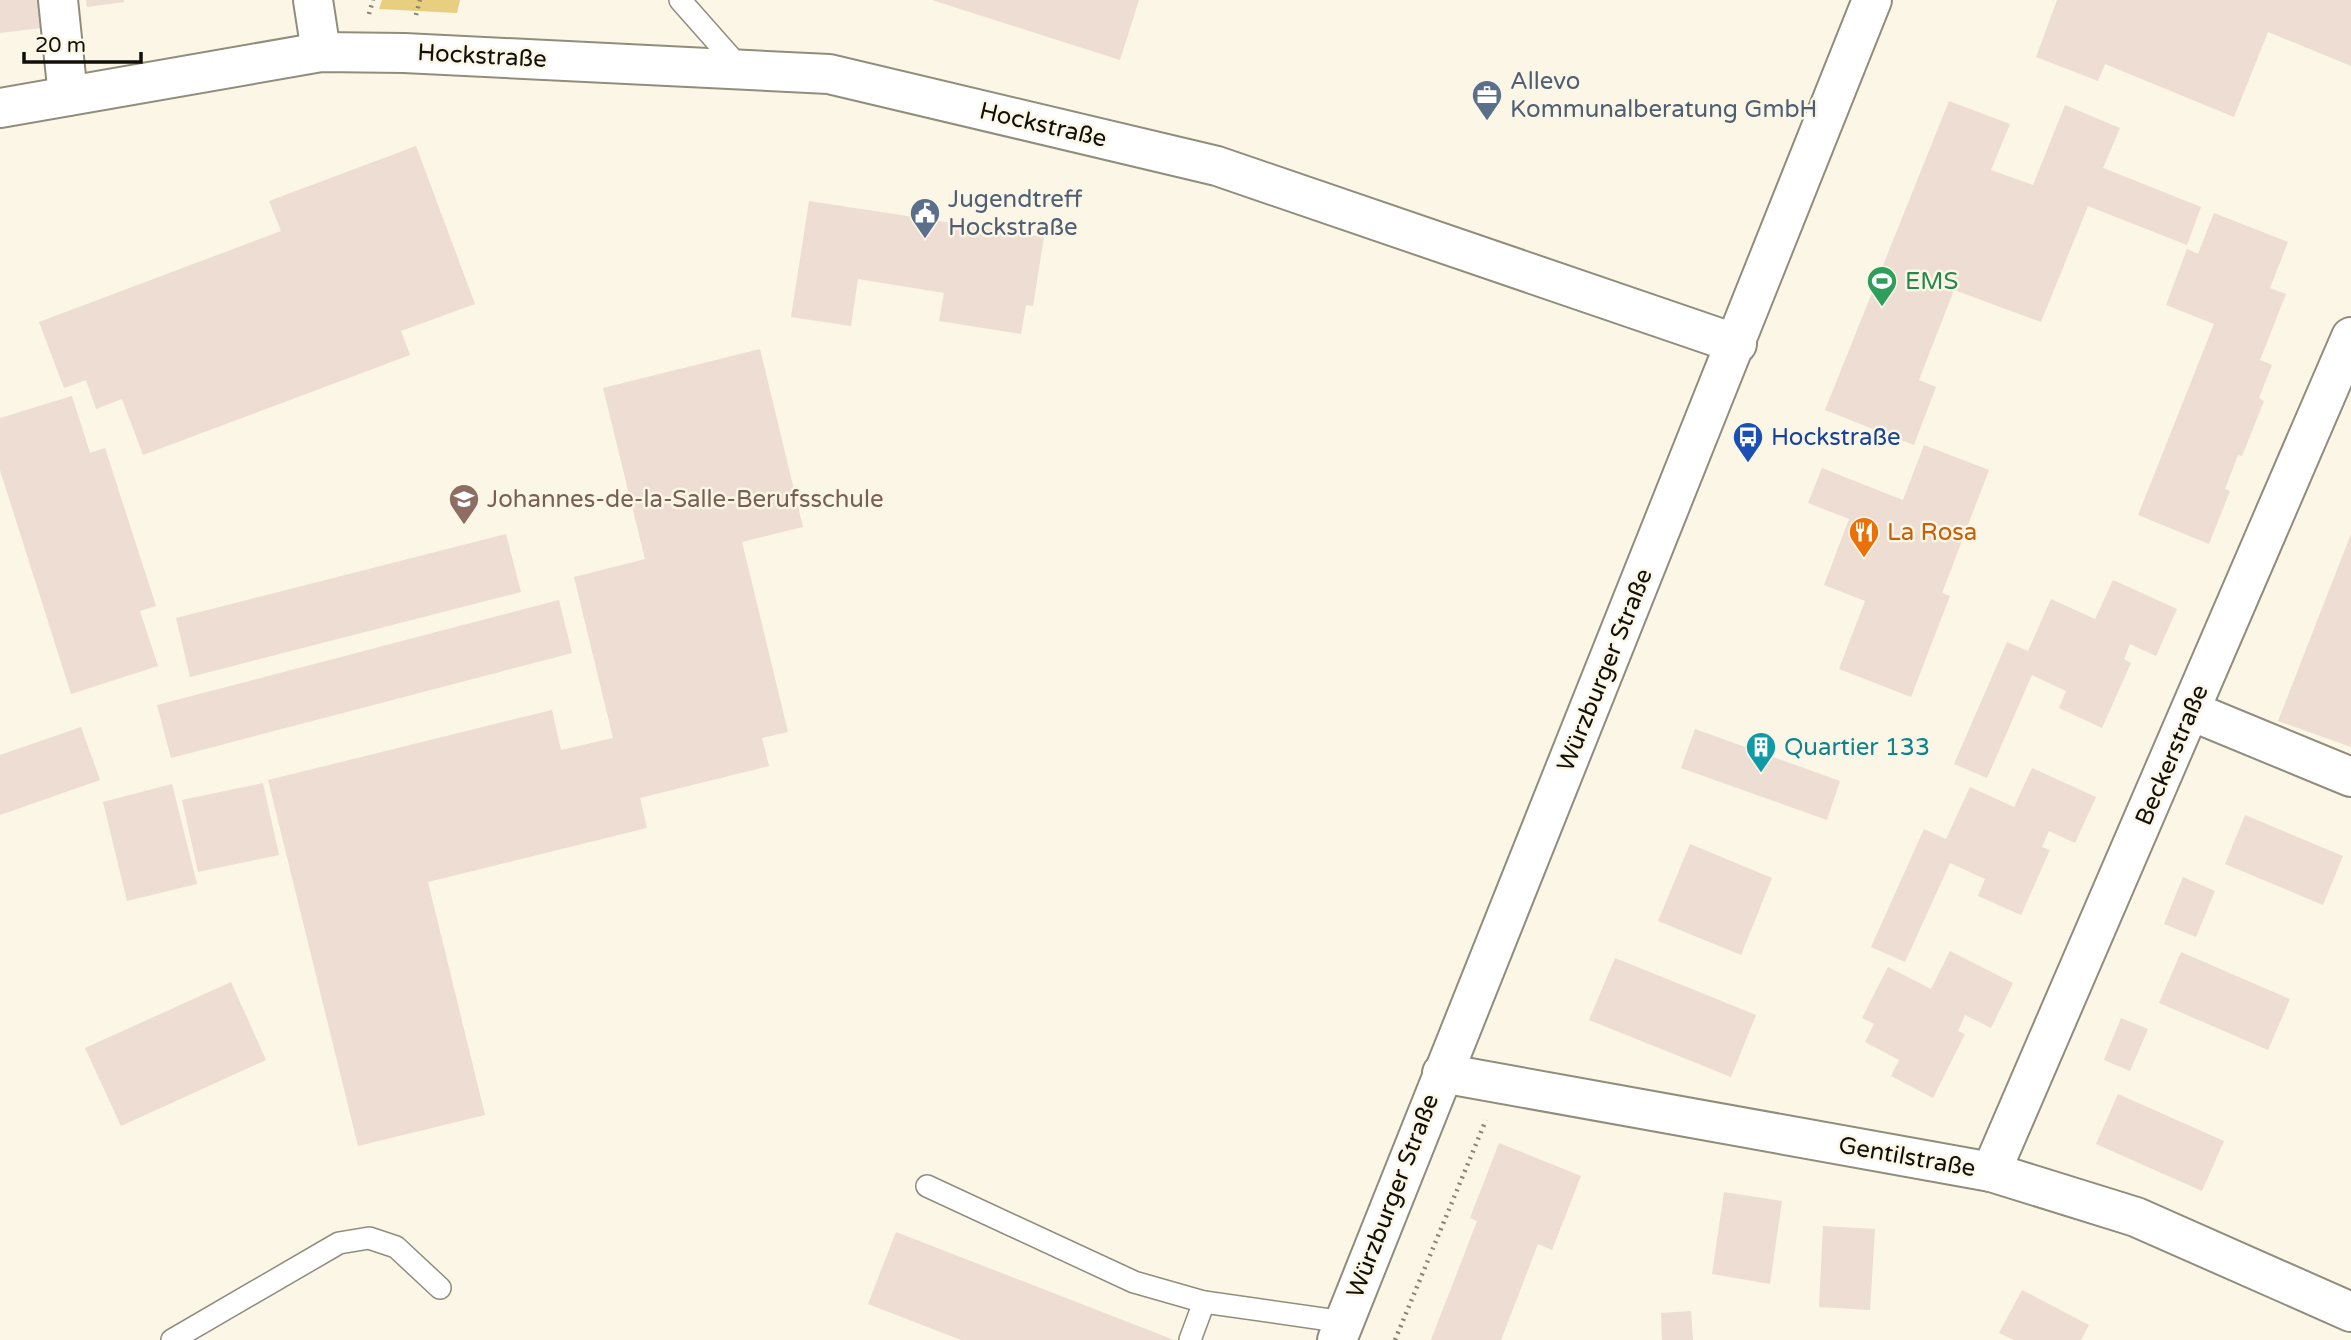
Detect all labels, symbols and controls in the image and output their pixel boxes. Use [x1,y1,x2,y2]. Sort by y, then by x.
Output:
scale bar [24,21,142,65]
text: 20 m [35,33,86,58]
street label: Hockstraße [417,38,547,74]
place label: Allevo Kommunalberatung GmbH [1510,67,1817,124]
office icon: Allevo Kommunalberatung GmbH [1470,78,1504,122]
street label: Hockstraße [977,96,1109,154]
place label: Jugendtreff Hockstraße [948,185,1083,242]
public building icon: Jugendtreff Hockstraße [908,196,942,240]
sports icon: EMS [1865,264,1899,308]
place label: EMS [1905,267,1958,296]
bus stop icon: Hockstraße [1731,420,1765,464]
place label: Hockstraße [1771,423,1901,452]
school or university icon: Johannes-de-la-Salle-Berufsschule [447,482,481,526]
place label: Johannes-de-la-Salle-Berufsschule [487,485,884,514]
restaurant icon: La Rosa [1847,515,1881,559]
place label: La Rosa [1887,518,1977,547]
street label: Würzburger Straße [1551,564,1659,776]
street label: Beckerstraße [2129,680,2215,830]
building icon: Quartier 133 [1744,730,1778,774]
place label: Quartier 133 [1784,733,1930,762]
street label: Würzburger Straße [1341,1090,1445,1302]
street label: Gentilstraße [1836,1131,1978,1183]

